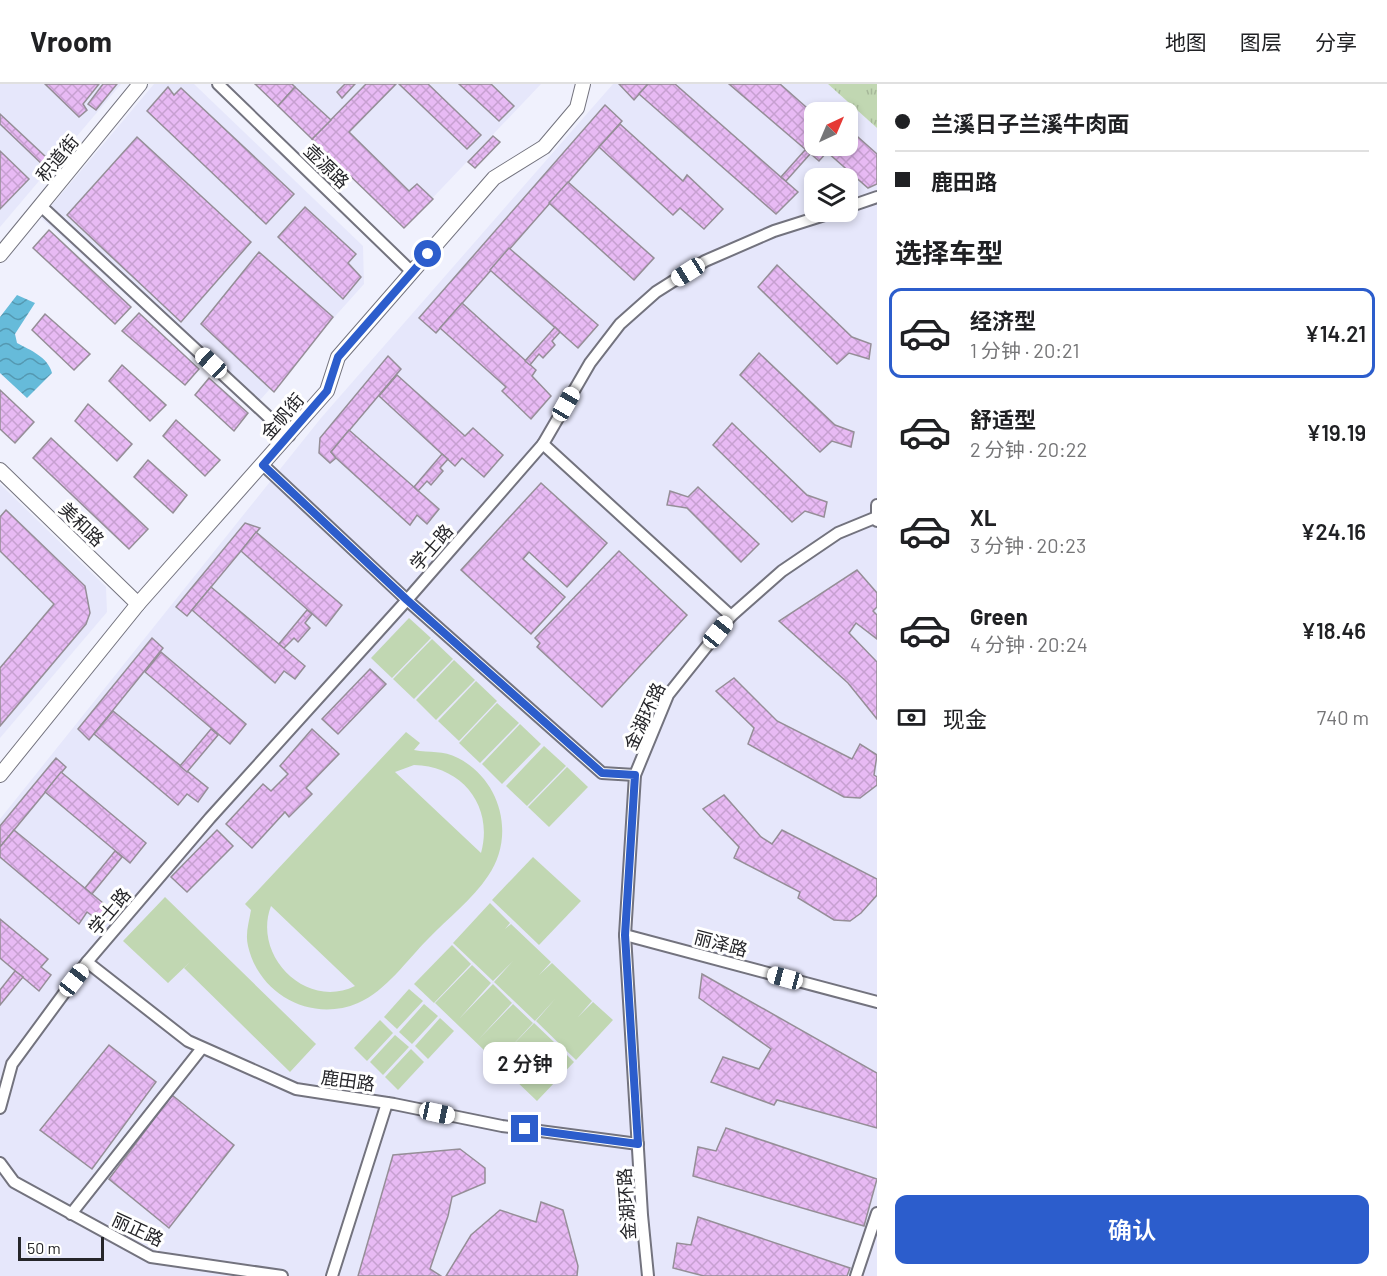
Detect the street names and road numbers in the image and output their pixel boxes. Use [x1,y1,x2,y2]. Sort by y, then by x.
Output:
street label: 积道街 [31,130,83,186]
street label: 壶源路 [300,139,354,193]
street label: 金帆街 [256,388,308,444]
street label: 美和路 [55,497,109,551]
street label: 学士路 [405,519,457,575]
street label: 金湖环路 [619,679,669,753]
street label: 学士路 [83,883,135,939]
street label: 丽泽路 [692,925,750,961]
street label: 鹿田路 [320,1065,376,1095]
street label: 金湖环路 [613,1167,639,1241]
street label: 丽正路 [109,1208,167,1250]

